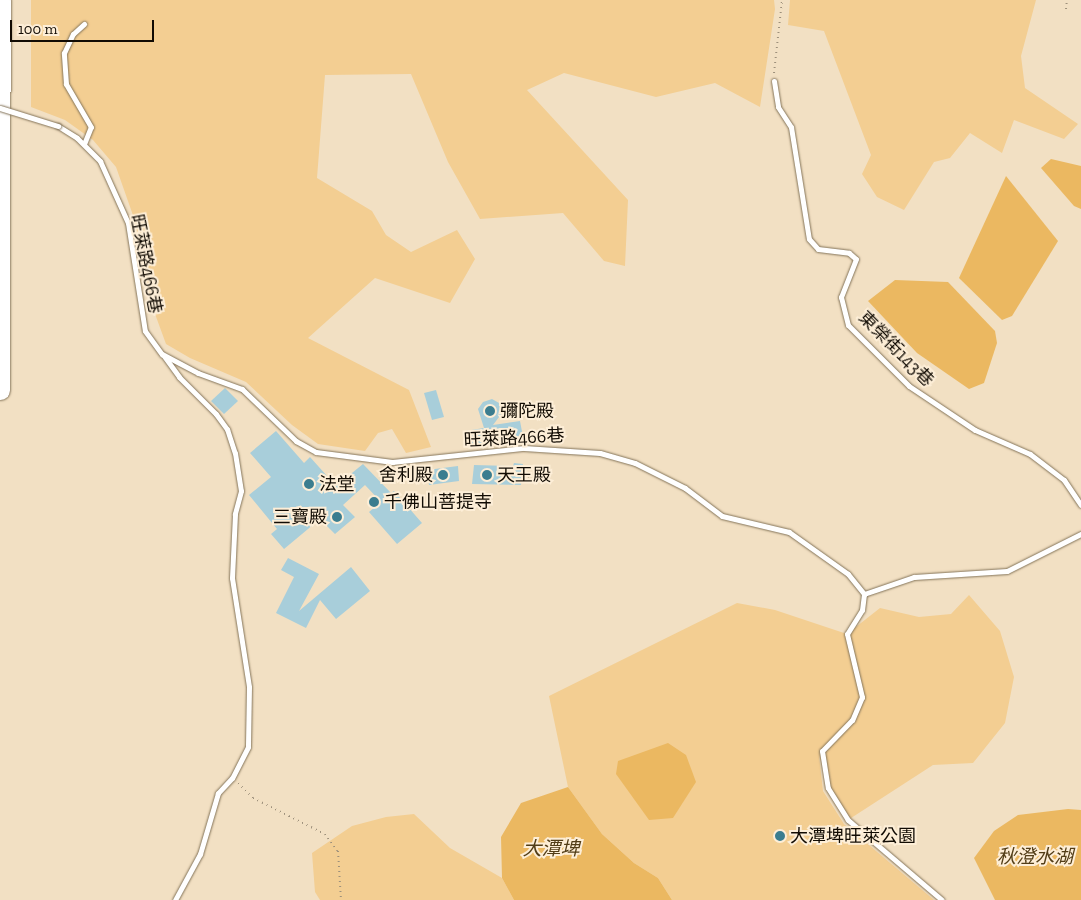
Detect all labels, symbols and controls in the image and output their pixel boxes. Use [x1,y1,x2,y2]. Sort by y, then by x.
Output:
scale bar [12,10,156,42]
text: 100 m [18,20,57,38]
street label: 旺萊路466巷 [126,212,166,316]
street label: 東榮街143巷 [854,307,938,391]
place label: 彌陀殿 [500,400,554,422]
marker: 彌陀殿 [484,405,496,417]
street label: 旺萊路466巷 [463,425,565,451]
place label: 舍利殿 [379,464,433,486]
place label: 天王殿 [497,464,551,486]
marker: 舍利殿 [437,469,449,481]
marker: 天王殿 [481,469,493,481]
place label: 法堂 [319,473,355,495]
marker: 法堂 [303,478,315,490]
place label: 千佛山菩提寺 [384,491,492,513]
marker: 千佛山菩提寺 [368,496,380,508]
place label: 三寶殿 [273,506,327,528]
marker: 三寶殿 [331,511,343,523]
place label: 大潭埤旺萊公園 [790,825,916,847]
marker: 大潭埤旺萊公園 [774,830,786,842]
water label: 大潭埤 [523,838,579,860]
water label: 秋澄水湖 [997,846,1073,868]

